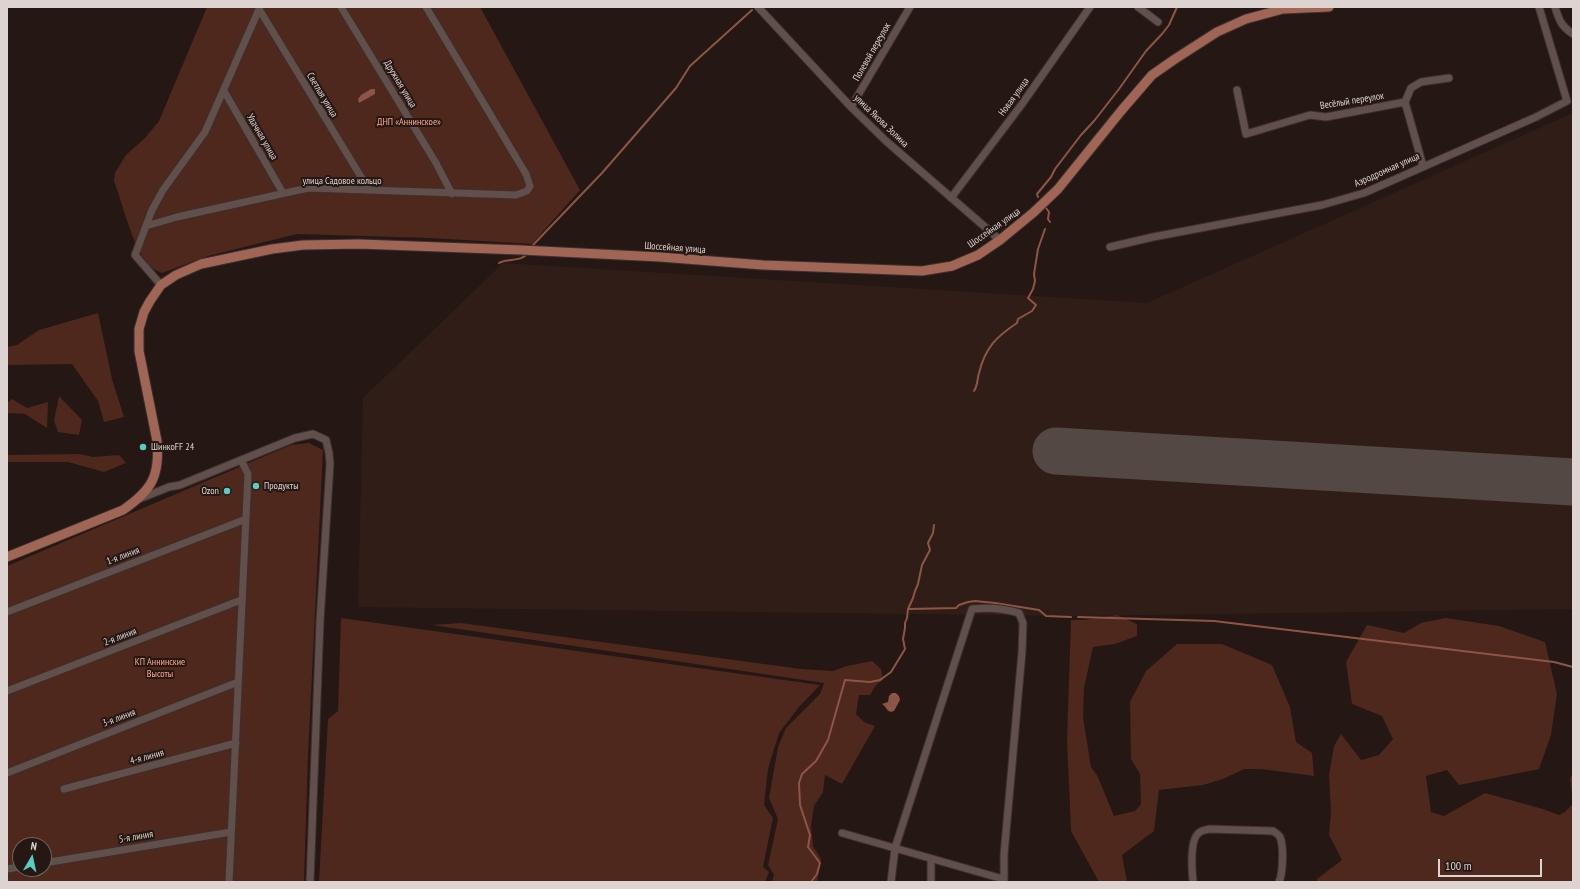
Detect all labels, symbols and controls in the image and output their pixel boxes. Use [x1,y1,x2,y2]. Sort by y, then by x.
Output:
street label: Полевой переулок [850,21,894,83]
street label: Дружная улица [381,58,419,110]
street label: Светлая улица [304,70,340,120]
street label: Новая улица [996,76,1032,118]
street label: Весёлый переулок [1319,90,1385,112]
street label: улица Якова Золина [851,92,911,150]
street label: Удачная улица [244,112,280,162]
park label: ДНП «Аннинское» [377,116,441,128]
street label: Аэродромная улица [1352,150,1422,190]
street label: улица Садовое кольцо [302,175,382,187]
street label: Шоссейная улица [965,205,1023,251]
street label: Шоссейная улица [644,240,706,256]
place label: ШинкоFF 24 [151,441,194,453]
marker: ШинкоFF 24 [138,442,148,452]
place label: Продукты [264,480,299,492]
marker: Продукты [251,481,261,491]
place label: Ozon [201,485,219,497]
marker: Ozon [222,486,232,496]
street label: 1-я линия [105,544,141,568]
street label: 2-я линия [102,625,138,649]
park label: КП Аннинские Высоты [135,656,185,680]
street label: 3-я линия [101,706,137,730]
street label: 4-я линия [129,747,165,767]
street label: 5-я линия [118,828,154,846]
north arrow [12,837,52,877]
text: N [30,839,38,854]
scale bar [1440,851,1544,877]
text: 100 m [1445,858,1472,873]

